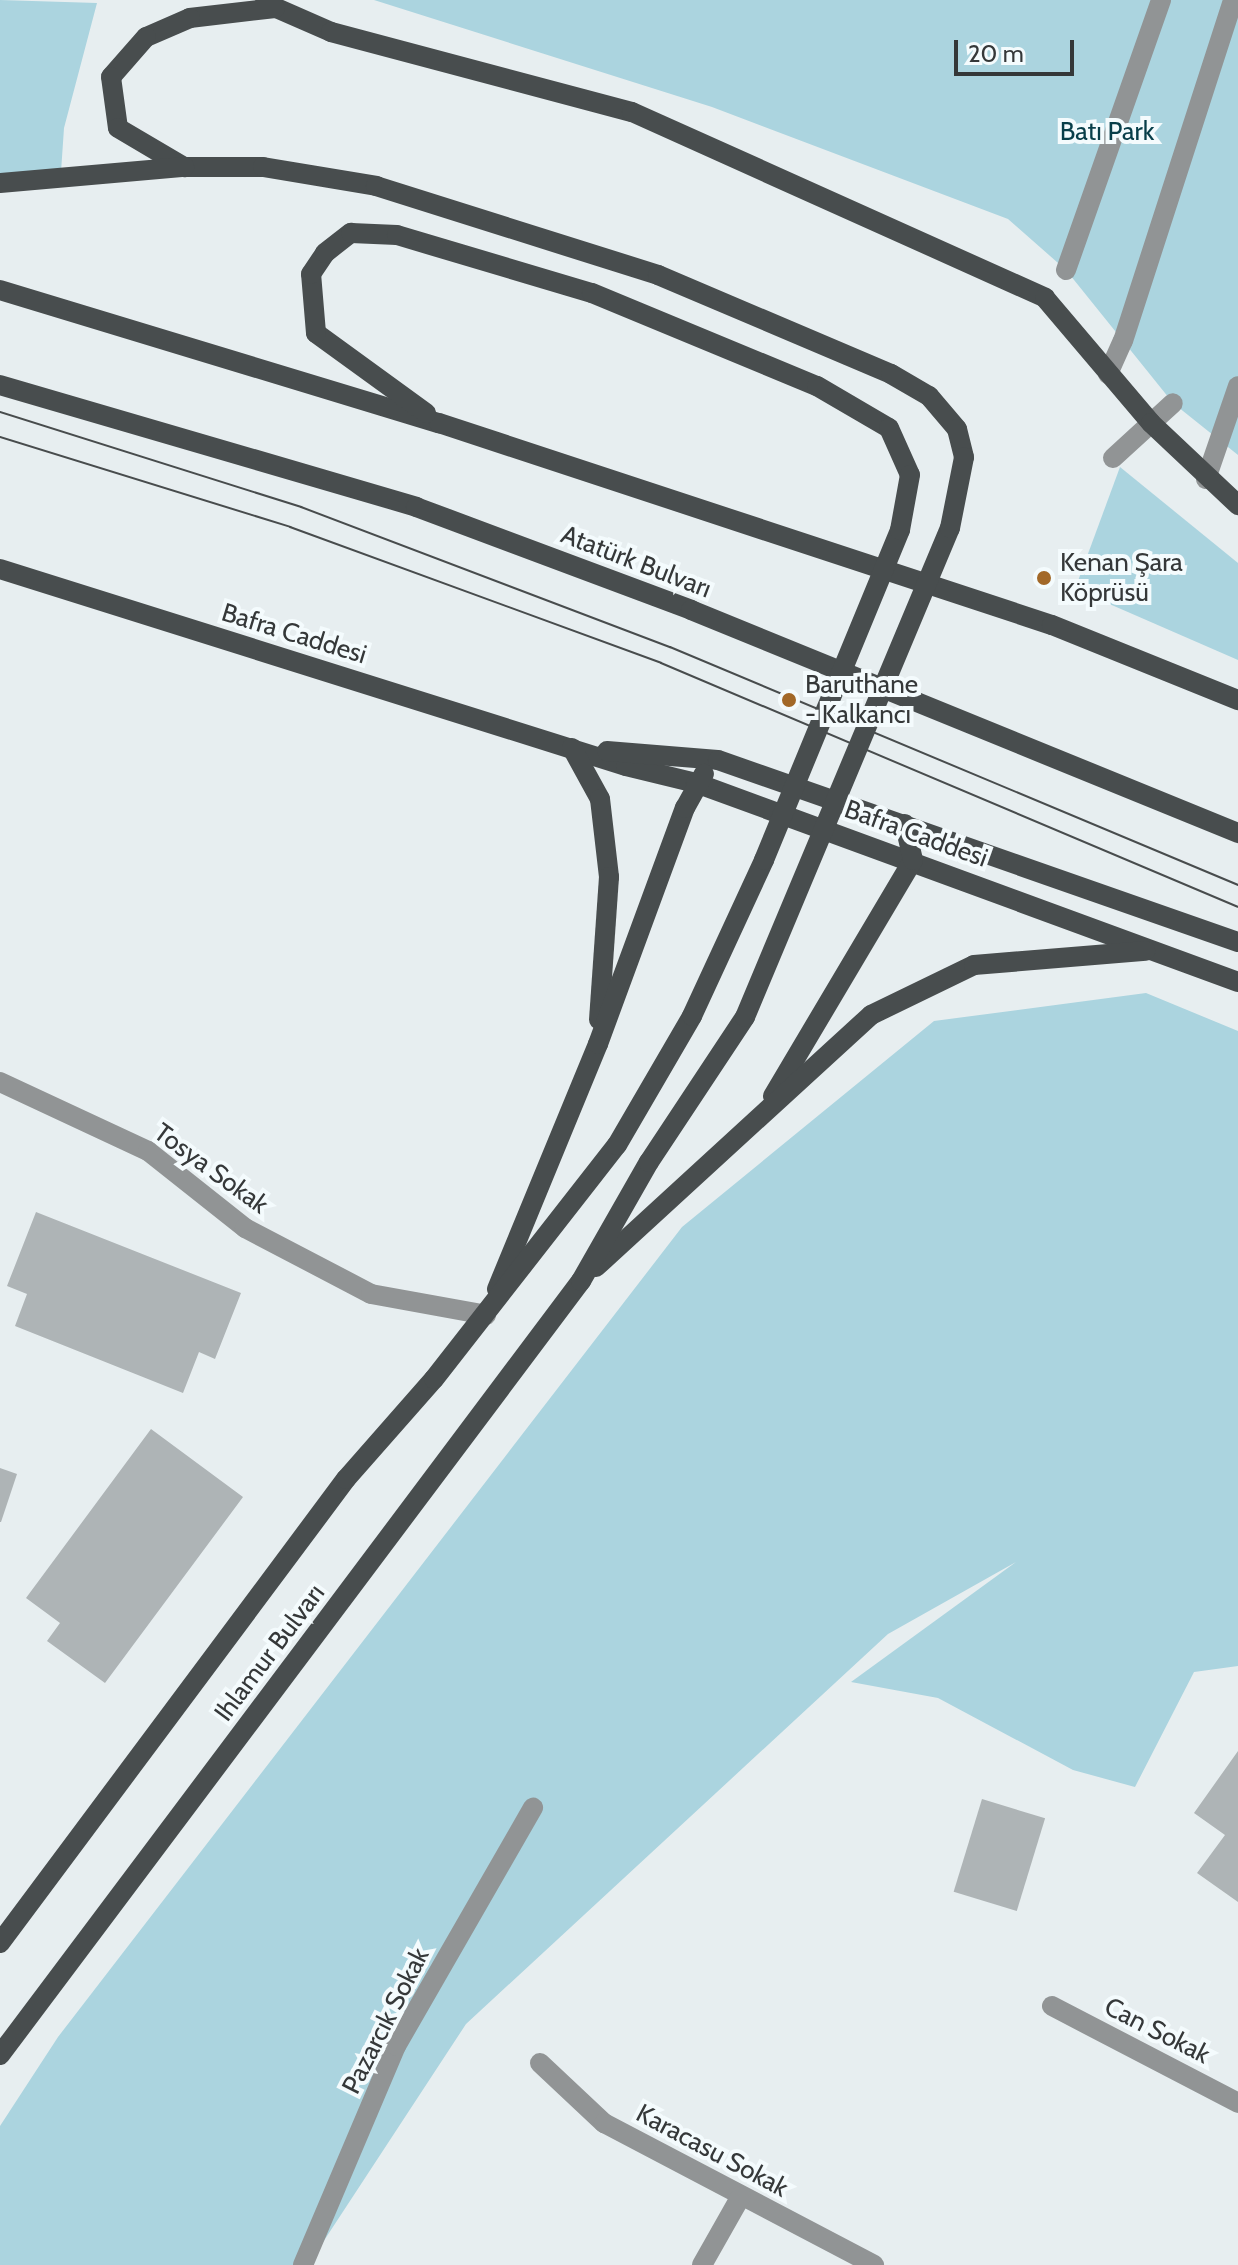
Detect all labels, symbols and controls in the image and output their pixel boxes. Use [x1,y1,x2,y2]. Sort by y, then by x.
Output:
scale bar [958,24,1078,74]
text: 20 m [968,39,1024,68]
park label: Batı Park [1060,116,1154,148]
street label: Atatürk Bulvarı [557,519,715,605]
place label: Kenan Şara Köprüsü [1060,547,1183,608]
marker: Kenan Şara Köprüsü [1035,569,1053,587]
street label: Bafra Caddesi [218,597,370,671]
place label: Baruthane - Kalkancı [805,669,918,730]
marker: Baruthane - Kalkancı [780,691,798,709]
street label: Bafra Caddesi [840,794,992,874]
street label: Tosya Sokak [148,1117,274,1221]
street label: Ihlamur Bulvarı [208,1578,332,1728]
street label: Pazarcık Sokak [336,1943,436,2099]
street label: Can Sokak [1099,1991,1215,2071]
street label: Karacasu Sokak [631,2098,793,2204]

